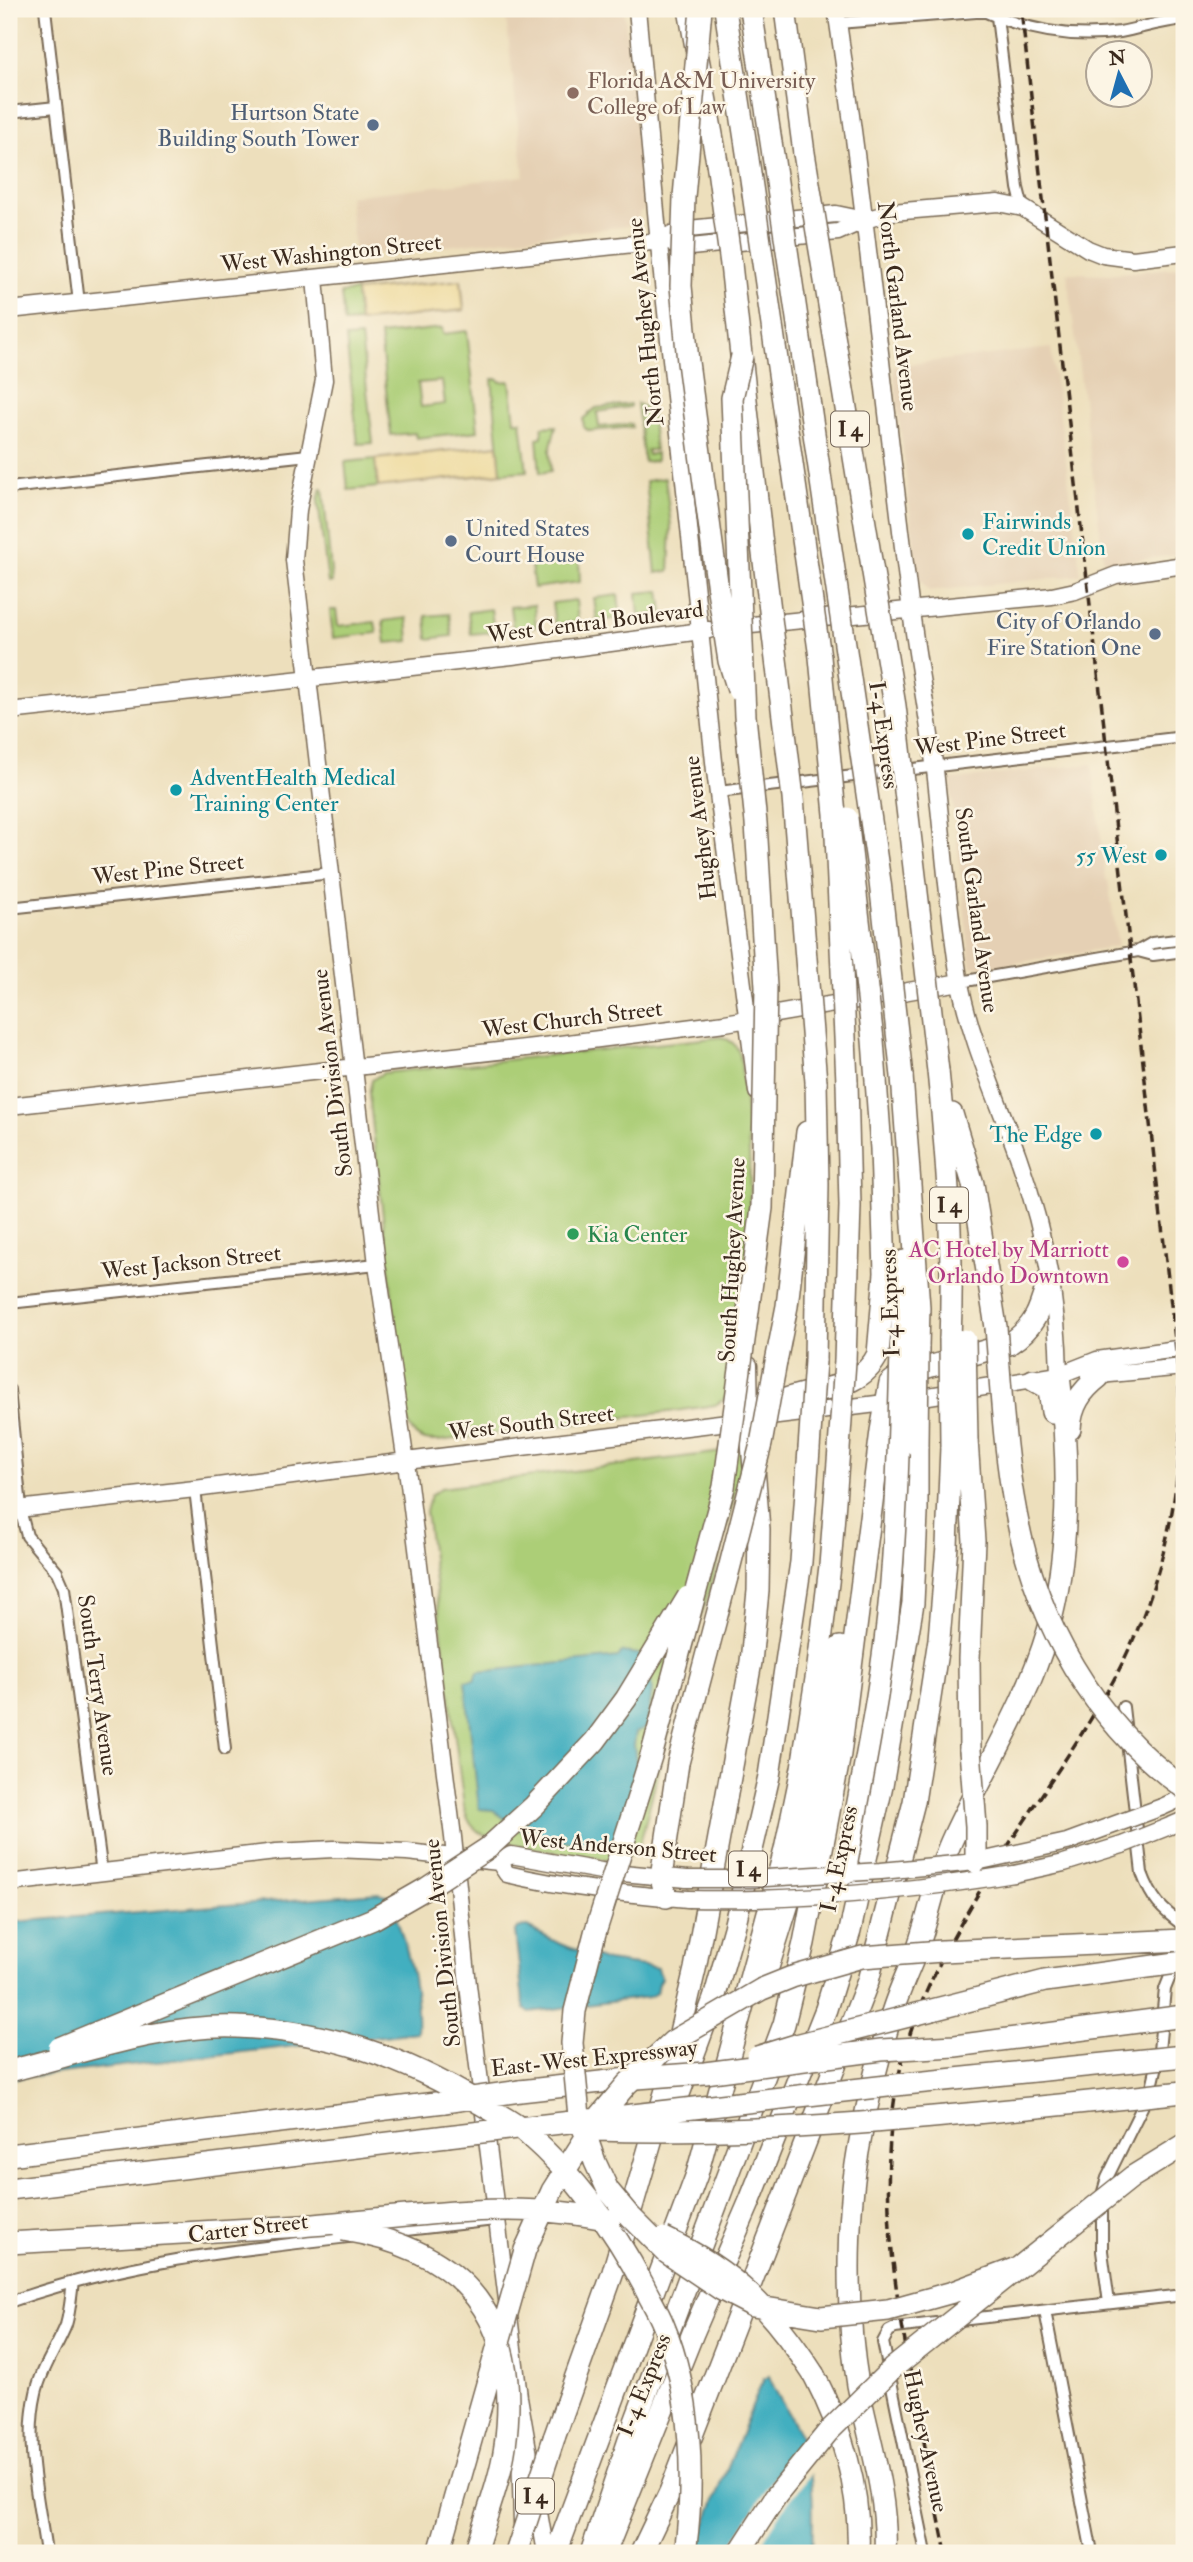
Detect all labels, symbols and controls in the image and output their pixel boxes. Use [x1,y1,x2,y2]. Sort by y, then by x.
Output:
north arrow [1084,38,1154,108]
text: N [1107,45,1128,71]
place label: Florida A&M University College of Law [587,66,816,121]
marker: Florida A&M University College of Law [565,85,581,101]
place label: Hurtson State Building South Tower [157,98,359,153]
marker: Hurtson State Building South Tower [365,117,381,133]
street label: North Garland Avenue [871,199,925,413]
street label: North Hughey Avenue [620,216,670,428]
street label: West Washington Street [218,227,443,279]
road number: I 4 [831,412,869,446]
place label: Fairwinds Credit Union [982,507,1106,562]
place label: United States Court House [465,514,590,569]
marker: Fairwinds Credit Union [960,526,976,542]
marker: United States Court House [443,533,459,549]
street label: West Central Boulevard [484,594,705,650]
place label: City of Orlando Fire Station One [987,607,1141,662]
marker: City of Orlando Fire Station One [1147,626,1163,642]
street label: I-4 Express [861,679,906,791]
street label: West Pine Street [912,715,1067,763]
street label: Hughey Avenue [677,754,723,902]
place label: AdventHealth Medical Training Center [189,763,396,818]
marker: AdventHealth Medical Training Center [168,782,184,798]
street label: South Garland Avenue [948,805,1006,1015]
place label: 55 West [1076,841,1147,870]
street label: West Pine Street [90,847,245,891]
marker: 55 West [1153,847,1169,863]
street label: South Division Avenue [305,967,359,1179]
street label: West Church Street [479,994,664,1045]
place label: The Edge [990,1120,1082,1149]
marker: The Edge [1088,1126,1104,1142]
street label: South Hughey Avenue [712,1156,752,1363]
road number: I 4 [930,1188,968,1222]
place label: Kia Center [587,1220,688,1249]
marker: Kia Center [565,1226,581,1242]
place label: AC Hotel by Marriott Orlando Downtown [908,1235,1109,1290]
street label: West Jackson Street [99,1238,282,1286]
street label: I-4 Express [874,1248,907,1358]
marker: AC Hotel by Marriott Orlando Downtown [1115,1254,1131,1270]
street label: West South Street [446,1398,615,1448]
street label: South Terry Avenue [71,1593,125,1778]
street label: I-4 Express [814,1803,865,1915]
street label: West Anderson Street [517,1823,718,1869]
street label: South Division Avenue [417,1837,467,2048]
road number: I 4 [729,1852,767,1886]
street label: East-West Expressway [489,2033,700,2084]
street label: Carter Street [186,2206,310,2250]
street label: I-4 Express [610,2329,679,2441]
street label: Hughey Avenue [897,2367,955,2515]
road number: I 4 [516,2478,554,2514]

